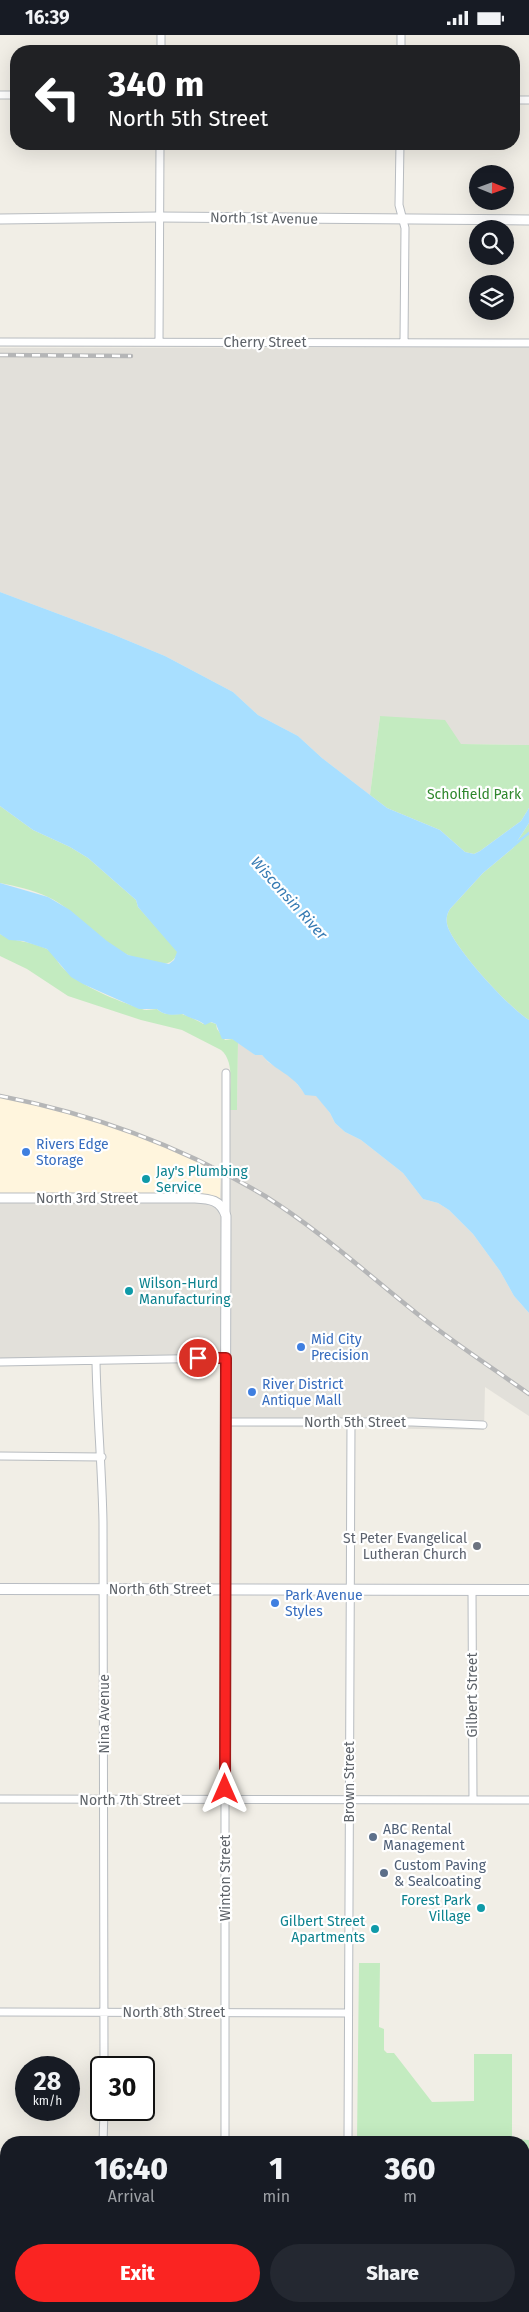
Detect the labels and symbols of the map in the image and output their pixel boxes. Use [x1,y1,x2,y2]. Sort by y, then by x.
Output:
north arrow [469,165,514,210]
street label: North 1st Avenue [210,209,318,228]
street label: Cherry Street [224,334,307,351]
park label: Scholfield Park [427,786,522,803]
water label: Wisconsin River [247,853,332,944]
place label: Rivers Edge Storage [36,1136,109,1169]
marker: Rivers Edge Storage [20,1146,32,1158]
place label: Jay's Plumbing Service [156,1163,248,1196]
marker: Jay's Plumbing Service [140,1173,152,1185]
street label: North 3rd Street [36,1190,139,1207]
place label: Wilson-Hurd Manufacturing [139,1275,231,1308]
marker: Wilson-Hurd Manufacturing [123,1285,135,1297]
place label: Mid City Precision [311,1331,369,1364]
pin [177,1337,219,1379]
marker: Mid City Precision [295,1341,307,1353]
place label: River District Antique Mall [262,1376,345,1409]
marker: River District Antique Mall [246,1386,258,1398]
street label: North 5th Street [304,1414,407,1431]
place label: St Peter Evangelical Lutheran Church [343,1530,467,1563]
marker: St Peter Evangelical Lutheran Church [471,1540,483,1552]
street label: North 6th Street [109,1581,212,1598]
place label: Park Avenue Styles [285,1587,363,1620]
marker: Park Avenue Styles [269,1597,281,1609]
street label: Gilbert Street [464,1652,481,1737]
street label: Nina Avenue [96,1674,113,1754]
street label: Brown Street [341,1740,358,1823]
position arrow [198,1762,250,1814]
street label: North 7th Street [79,1792,182,1809]
place label: ABC Rental Management [383,1821,466,1854]
marker: ABC Rental Management [367,1831,379,1843]
street label: Winton Street [217,1834,234,1921]
place label: Custom Paving & Sealcoating [394,1857,487,1890]
marker: Custom Paving & Sealcoating [378,1867,390,1879]
place label: Forest Park Village [401,1892,472,1925]
marker: Forest Park Village [475,1902,487,1914]
place label: Gilbert Street Apartments [280,1913,366,1946]
marker: Gilbert Street Apartments [369,1923,381,1935]
street label: North 8th Street [123,2004,226,2021]
speed limit sign: 30 [90,2056,155,2121]

